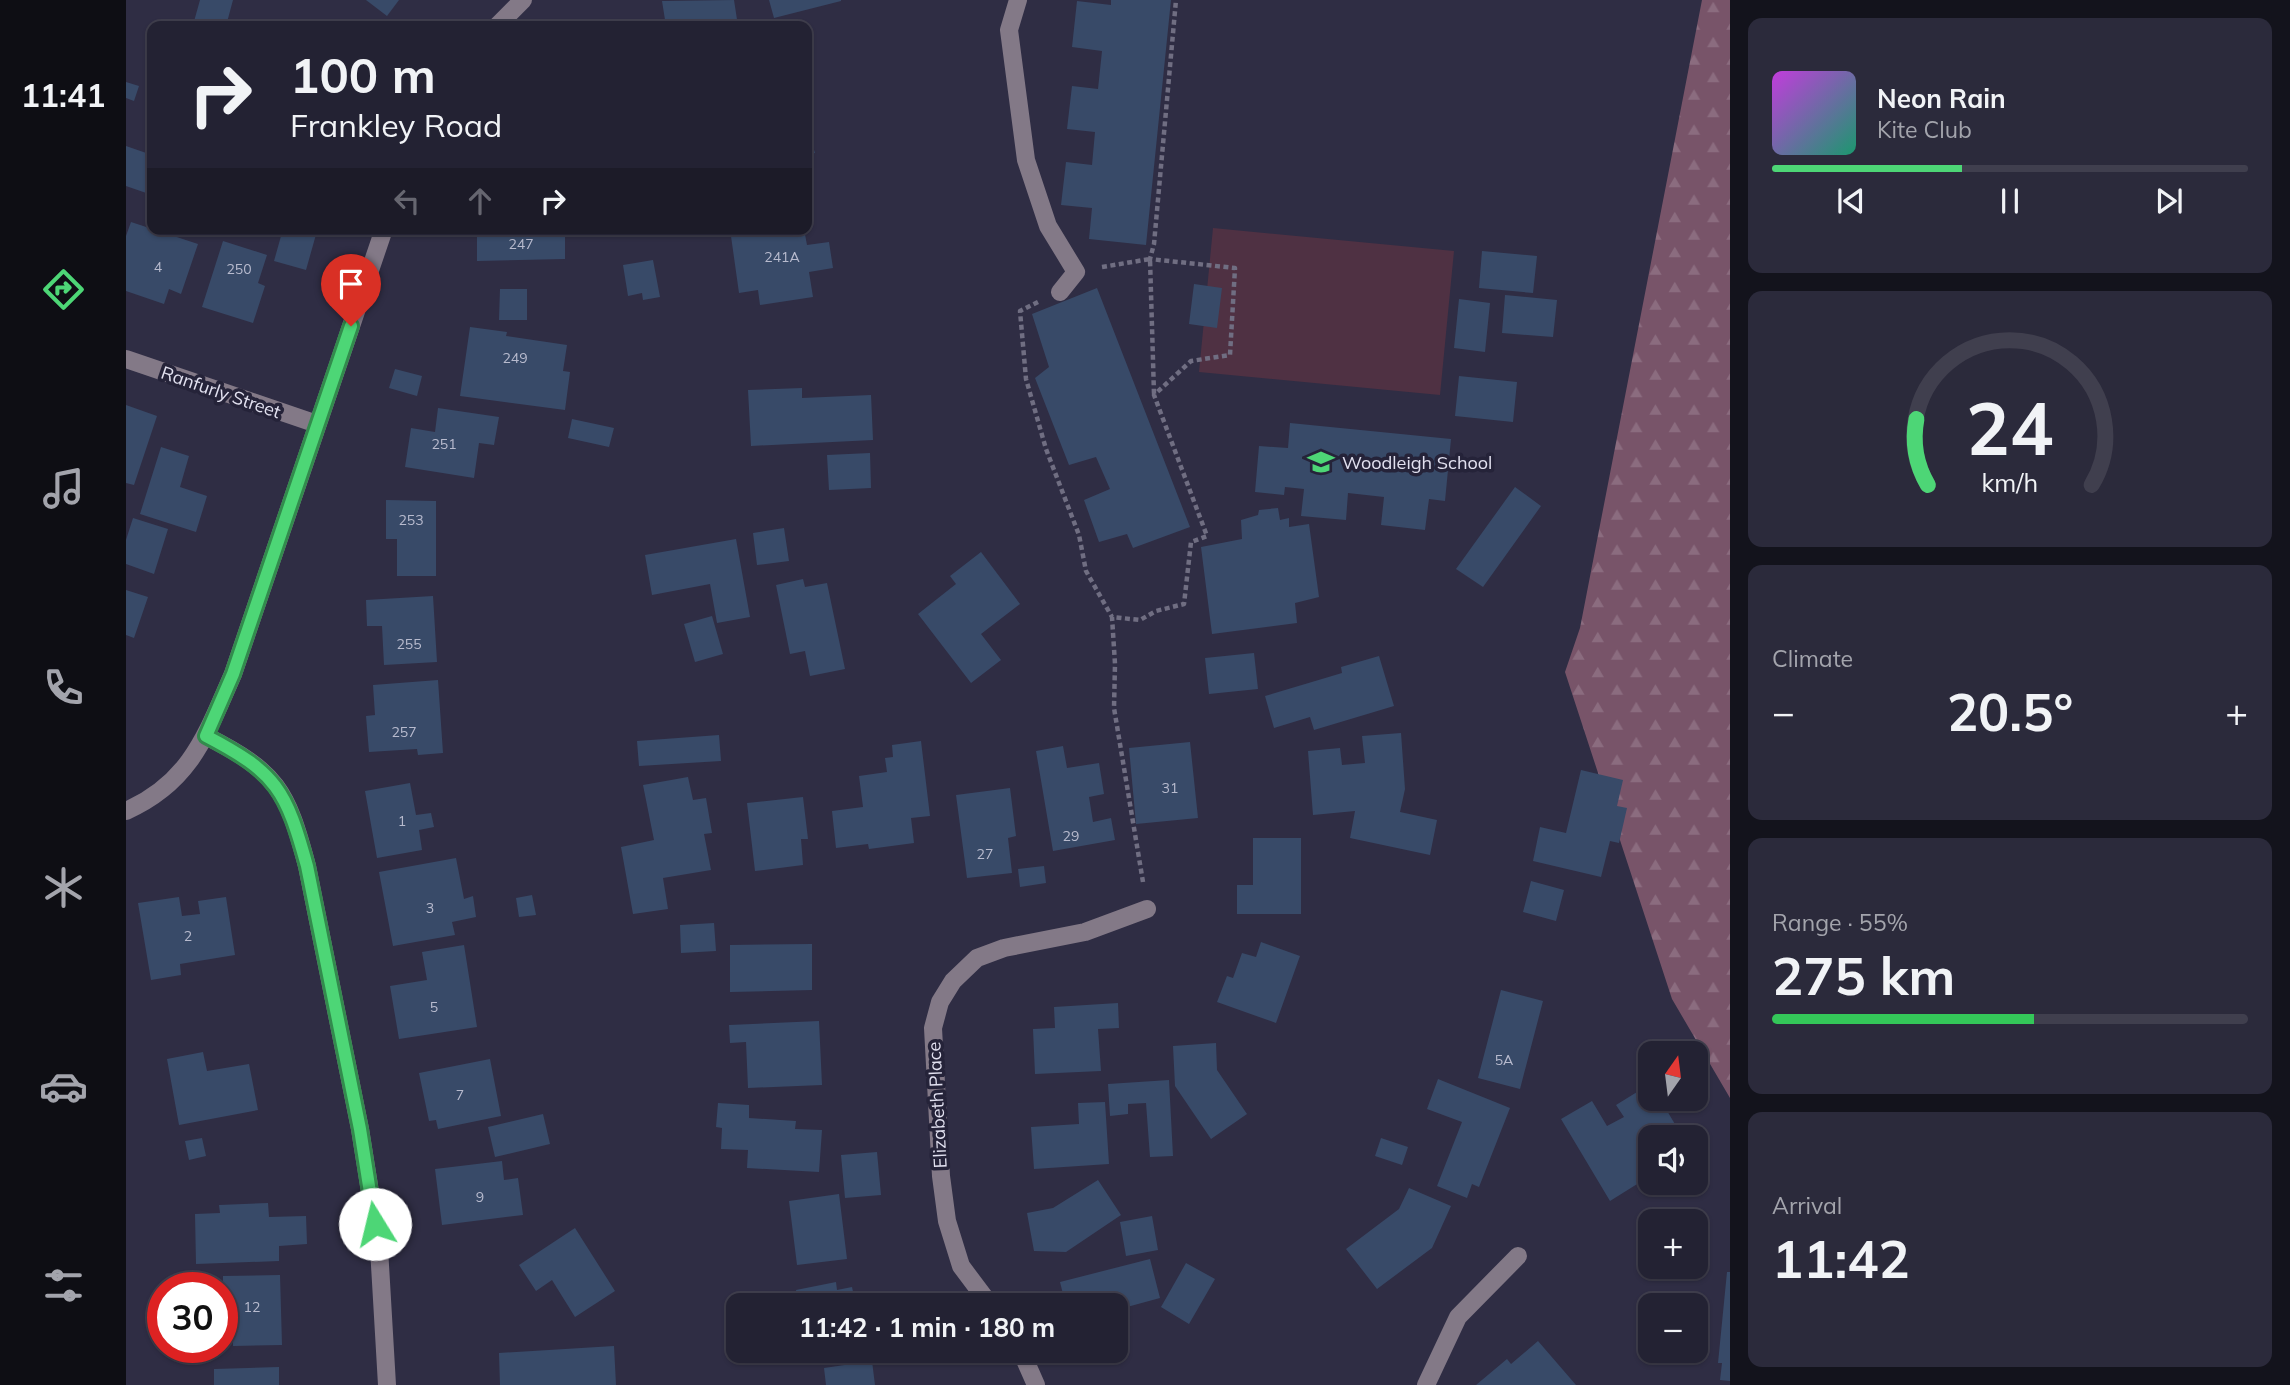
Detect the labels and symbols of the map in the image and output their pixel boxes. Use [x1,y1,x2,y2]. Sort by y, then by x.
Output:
house number: 247 [508,235,534,253]
house number: 241A [764,248,800,266]
pin [321,254,381,326]
house number: 4 [154,258,163,276]
house number: 250 [226,260,252,278]
house number: 249 [502,349,528,367]
street label: Ranfurly Street [158,361,284,423]
house number: 251 [431,435,457,453]
school or university icon: Woodleigh School [1306,447,1336,477]
place label: Woodleigh School [1342,451,1492,474]
house number: 253 [398,511,424,529]
house number: 255 [396,635,422,653]
house number: 257 [391,723,417,741]
house number: 31 [1162,779,1178,797]
house number: 1 [398,812,406,830]
house number: 29 [1063,827,1079,845]
house number: 27 [977,845,993,863]
house number: 3 [426,899,434,917]
house number: 2 [184,927,192,945]
house number: 5 [430,998,438,1016]
street label: Elizabeth Place [922,1041,952,1169]
north arrow [1638,1041,1708,1111]
house number: 5A [1495,1051,1514,1069]
house number: 7 [456,1086,464,1104]
position arrow [338,1187,412,1261]
house number: 9 [476,1188,484,1206]
speed limit sign: 30 [147,1272,238,1363]
house number: 12 [244,1298,260,1316]

